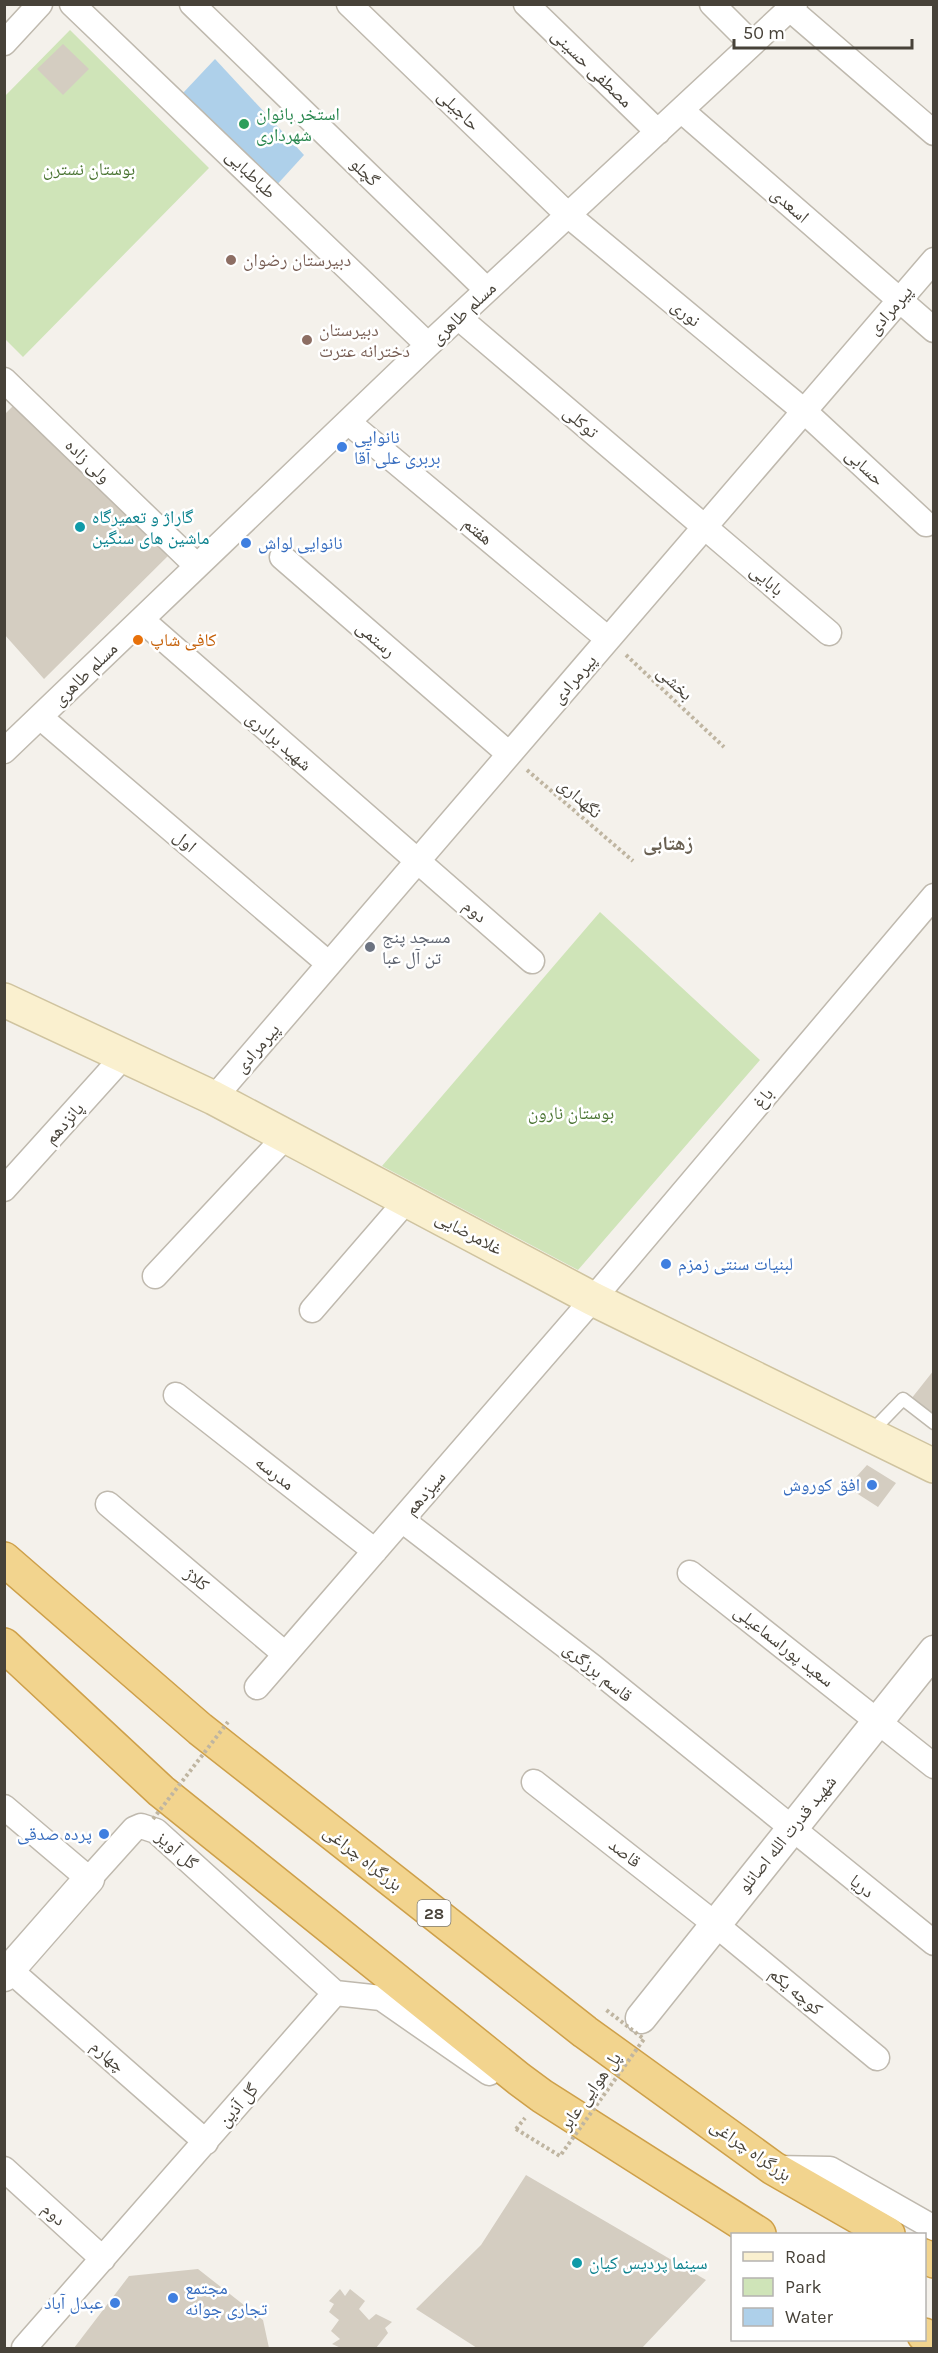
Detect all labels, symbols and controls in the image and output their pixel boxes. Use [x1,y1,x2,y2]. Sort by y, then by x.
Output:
scale bar [734,12,912,50]
text: 50 m [743,22,785,44]
street label: مصطفی حسینی [547,24,637,112]
street label: حاجیلی [433,84,485,136]
place label: استخر بانوان شهرداری [256,103,340,146]
marker: استخر بانوان شهرداری [237,117,251,131]
street label: طباطبایی [221,145,281,203]
street label: گچلو [346,153,385,191]
park label: بوستان نسترن [43,158,135,180]
street label: اسعدی [766,183,814,227]
place label: دبیرستان رضوان [243,249,351,271]
marker: دبیرستان رضوان [224,253,238,267]
street label: مسلم طاهری [425,277,501,350]
street label: پیرمرادی [863,281,918,339]
street label: نوری [667,294,705,332]
place label: دبیرستان دخترانه عترت [319,319,410,362]
marker: دبیرستان دخترانه عترت [300,333,314,347]
street label: توکلی [559,401,603,443]
place label: نانوایی بربری علی آقا [354,426,440,469]
street label: ولی زاده [61,434,115,488]
marker: نانوایی بربری علی آقا [335,440,349,454]
street label: حسابی [841,444,889,490]
place label: گاراژ و تعمیرگاه ماشین های سنگین [92,506,209,549]
street label: هفتم [458,512,497,551]
marker: گاراژ و تعمیرگاه ماشین های سنگین [73,520,87,534]
place label: نانوایی لواش [258,532,343,554]
marker: نانوایی لواش [239,536,253,550]
street label: بابایی [746,559,788,601]
street label: رستمی [352,616,400,662]
place label: کافی شاپ [150,629,217,651]
marker: کافی شاپ [131,633,145,647]
street label: مسلم طاهری [48,637,123,711]
street label: پیرمرادی [547,650,602,708]
street label: بخشی [652,661,698,705]
street label: شهید برادری [242,706,316,776]
street label: نگهداری [554,773,606,823]
street label: اول [169,825,201,857]
district label: زهتابی [643,832,693,856]
street label: دوم [458,895,492,928]
place label: مسجد پنج تن آل عبا [382,926,450,969]
marker: مسجد پنج تن آل عبا [363,940,377,954]
street label: پیرمرادی [230,1019,285,1077]
street label: باغ [748,1083,778,1113]
street label: پانزدهم [39,1097,89,1149]
park label: بوستان نارون [528,1102,614,1124]
street label: غلامرضایی [432,1206,506,1260]
place label: لبنیات سنتی زمزم [678,1253,793,1276]
marker: لبنیات سنتی زمزم [659,1257,673,1271]
street label: مدرسه [251,1451,299,1495]
street label: سیزدهم [400,1466,451,1520]
place label: افق کوروش [783,1474,860,1496]
marker: افق کوروش [865,1478,879,1492]
street label: کلاژ [179,1562,214,1596]
street label: سعید پوراسماعیلی [730,1600,838,1692]
street label: قاسم برزگری [558,1637,637,1707]
street label: شهید قدرت الله اصانلو [733,1771,841,1897]
street label: بزرگراه چراغی [319,1820,407,1896]
place label: پرده صدقی [17,1823,92,1845]
street label: گل آویز [151,1825,203,1875]
marker: پرده صدقی [97,1827,111,1841]
street label: قاصد [605,1834,645,1872]
street label: دریا [845,1870,879,1902]
road number: 28 [418,1900,450,1926]
street label: کوچه یکم [764,1962,828,2021]
street label: چهارم [86,2035,130,2078]
street label: پل هوایی عابر [554,2047,626,2135]
street label: گل آذین [213,2078,263,2131]
street label: بزرگراه چراغی [706,2114,796,2186]
street label: دوم [37,2198,71,2231]
legend [731,2233,926,2341]
text: Road [785,2246,826,2268]
place label: سینما پردیس کیان [589,2252,708,2274]
marker: سینما پردیس کیان [570,2256,584,2270]
text: Park [785,2276,822,2298]
place label: مجتمع تجاری جوانه [185,2277,267,2320]
marker: مجتمع تجاری جوانه [166,2291,180,2305]
place label: عبدل آباد [44,2292,103,2314]
marker: عبدل آباد [108,2296,122,2310]
text: Water [785,2306,833,2328]

